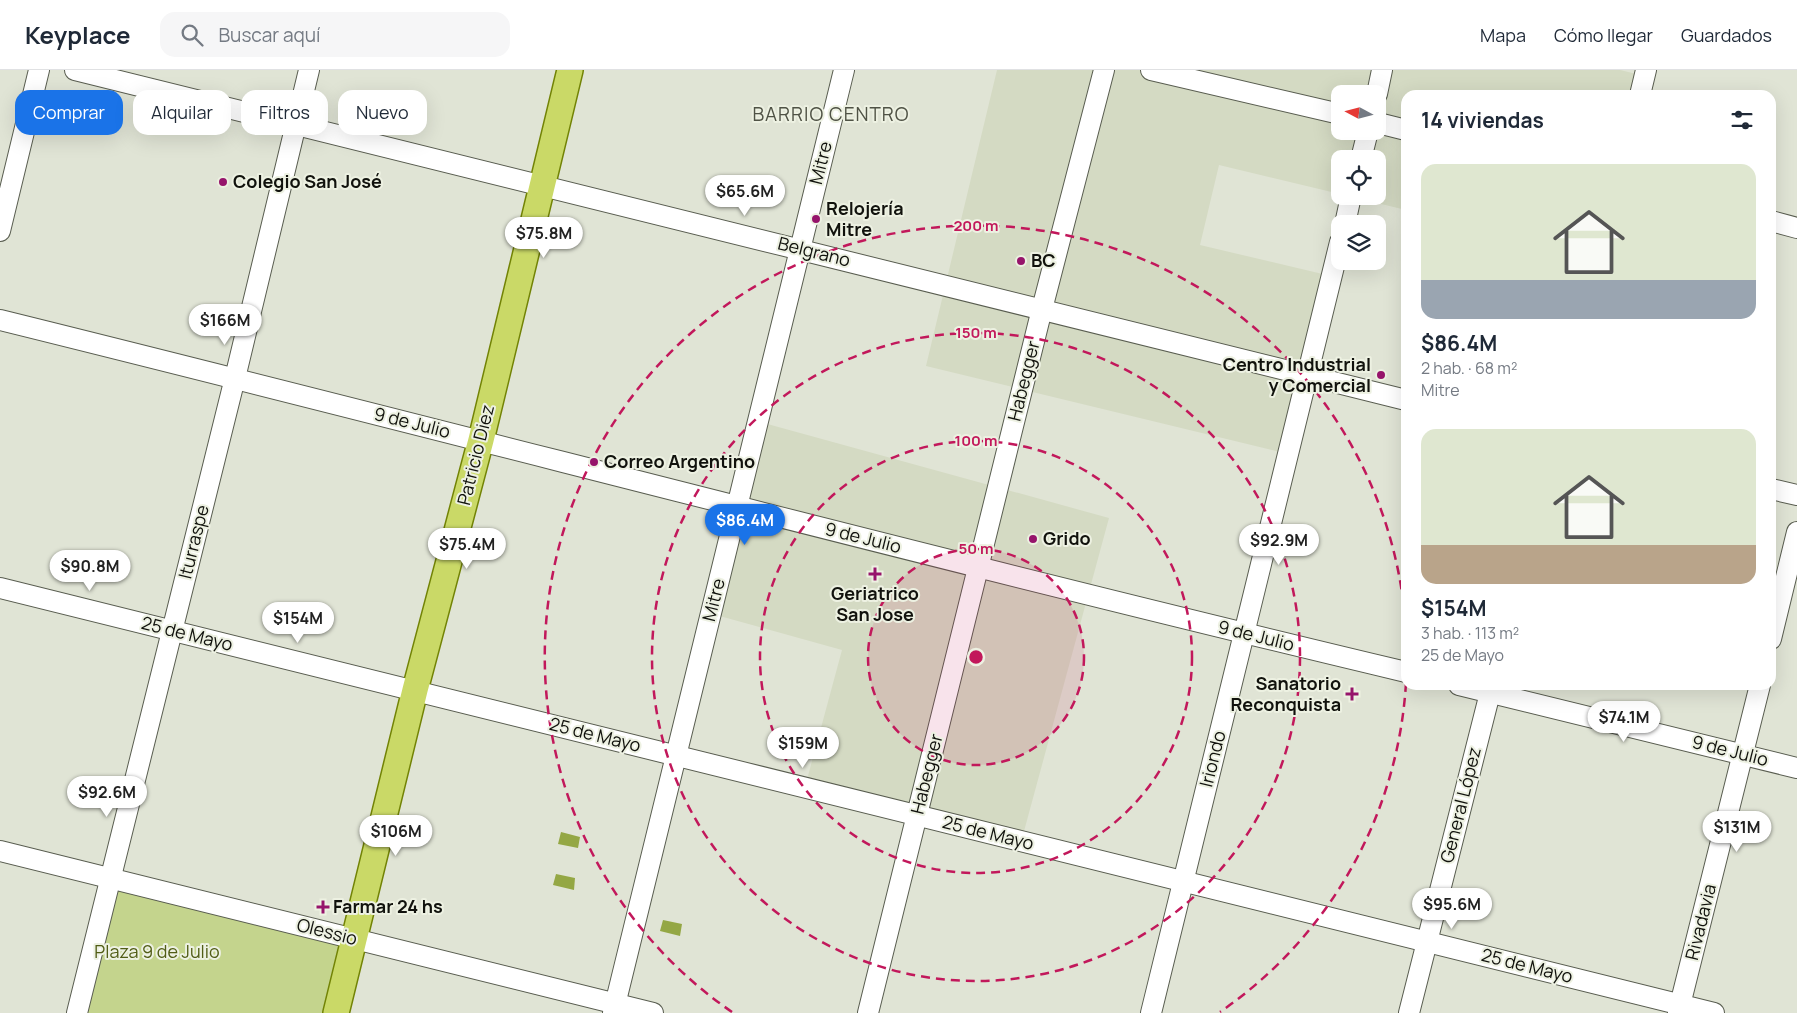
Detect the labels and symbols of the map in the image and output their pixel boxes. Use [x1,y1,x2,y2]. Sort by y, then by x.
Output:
north arrow [1331,85,1386,140]
district label: BARRIO CENTRO [752,101,910,127]
street label: Mitre [803,139,837,187]
place label: Colegio San José [233,169,382,193]
pin: $65.6M [704,174,786,217]
marker: Colegio San José [217,176,229,188]
place label: Relojería Mitre [826,196,904,241]
marker: Relojería Mitre [810,213,822,225]
text: 200 m [953,215,999,236]
pin: $75.8M [503,216,585,259]
street label: Belgrano [776,230,853,272]
place label: BC [1031,248,1056,272]
marker: BC [1015,255,1027,267]
pin: $166M [190,304,260,346]
text: 150 m [955,322,997,343]
street label: Habegger [1001,338,1045,423]
place label: Centro Industrial y Comercial [1223,352,1371,397]
marker: Centro Industrial y Comercial [1375,369,1387,381]
street label: 9 de Julio [372,401,453,443]
street label: Patricio Diez [451,402,499,508]
text: 100 m [955,430,997,451]
place label: Correo Argentino [604,449,755,473]
marker: Correo Argentino [588,456,600,468]
street label: Iturraspe [172,502,214,581]
pin: $86.4M [704,504,786,546]
street label: 9 de Julio [823,516,904,558]
pin: $92.9M [1238,524,1320,566]
place label: Grido [1043,526,1091,550]
pin: $75.4M [426,528,508,570]
marker: Grido [1027,533,1039,545]
text: 50 m [958,538,994,559]
pin: $90.8M [49,550,131,592]
marker: Geriatrico San Jose [868,567,882,581]
street label: Mitre [696,576,730,624]
place label: Geriatrico San Jose [831,581,919,626]
pin: $154M [263,602,333,644]
street label: 25 de Mayo [139,610,235,656]
street label: 9 de Julio [1216,614,1297,656]
centre of rings [967,648,985,666]
place label: Sanatorio Reconquista [1230,671,1341,716]
marker: Sanatorio Reconquista [1345,687,1359,701]
pin: $74.1M [1583,700,1665,743]
street label: 25 de Mayo [547,711,643,757]
pin: $159M [768,726,838,769]
street label: Iriondo [1193,728,1231,790]
street label: 9 de Julio [1690,729,1771,771]
street label: Habegger [904,731,948,816]
street label: General López [1434,744,1486,865]
pin: $92.6M [66,776,148,818]
street label: 25 de Mayo [940,809,1036,855]
pin: $131M [1702,810,1772,853]
pin: $106M [361,814,431,857]
street label: Rivadavia [1679,881,1721,962]
pin: $95.6M [1411,888,1493,930]
place label: Farmar 24 hs [333,894,443,918]
marker: Farmar 24 hs [317,901,329,913]
street label: Olessio [295,912,360,950]
park label: Plaza 9 de Julio [94,939,220,963]
street label: 25 de Mayo [1479,942,1575,988]

